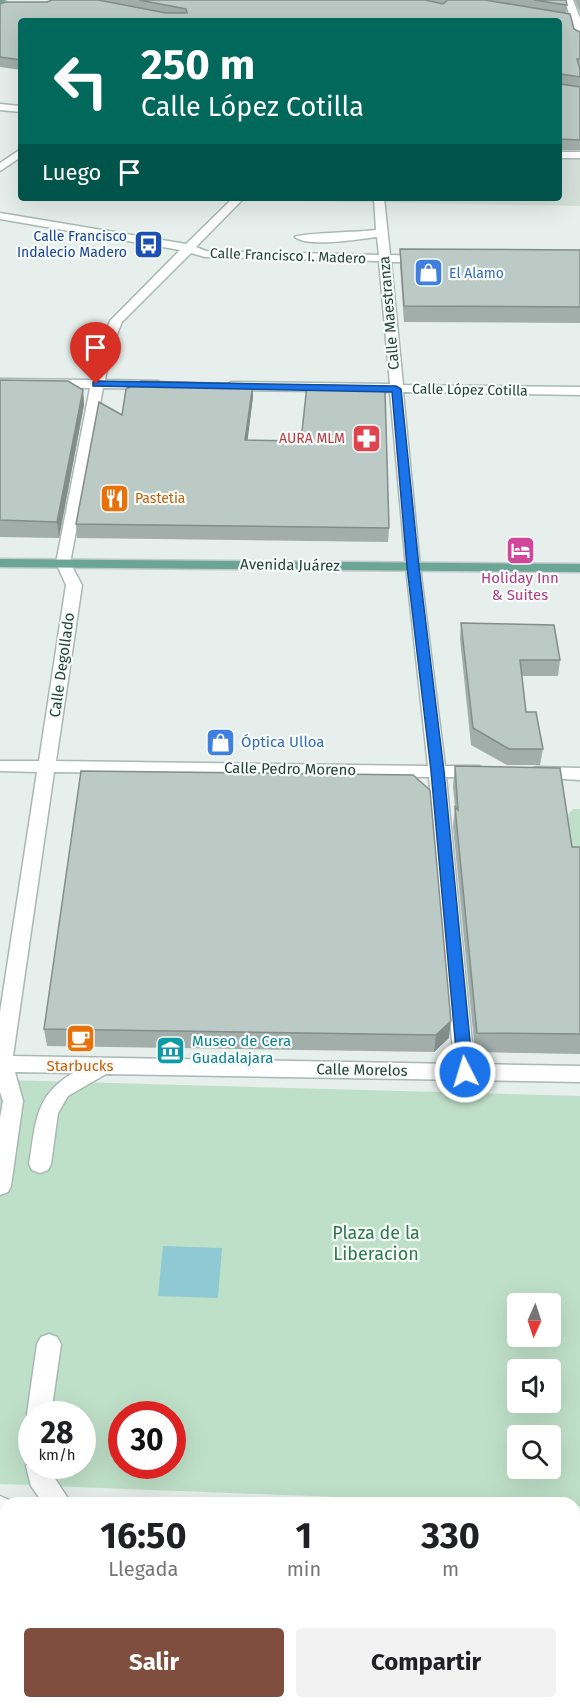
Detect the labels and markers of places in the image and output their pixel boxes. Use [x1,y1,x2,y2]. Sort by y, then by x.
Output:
place label: Calle Francisco Indalecio Madero [17,228,127,261]
bus stop icon: Calle Francisco Indalecio Madero [132,228,164,260]
shop icon: El Alamo [412,257,444,289]
place label: El Alamo [449,265,504,282]
pin [70,322,121,384]
pharmacy icon: AURA MLM [350,422,382,454]
place label: AURA MLM [279,430,345,447]
restaurant icon: Pastetia [98,482,130,514]
place label: Pastetia [135,490,185,507]
hotel icon: Holiday Inn & Suites [504,535,536,567]
place label: Holiday Inn & Suites [481,569,559,604]
shop icon: Óptica Ulloa [204,726,236,758]
place label: Óptica Ulloa [241,733,325,751]
cafe icon: Starbucks [64,1023,96,1055]
place label: Museo de Cera Guadalajara [192,1032,291,1067]
museum icon: Museo de Cera Guadalajara [155,1034,187,1066]
place label: Starbucks [47,1057,113,1075]

